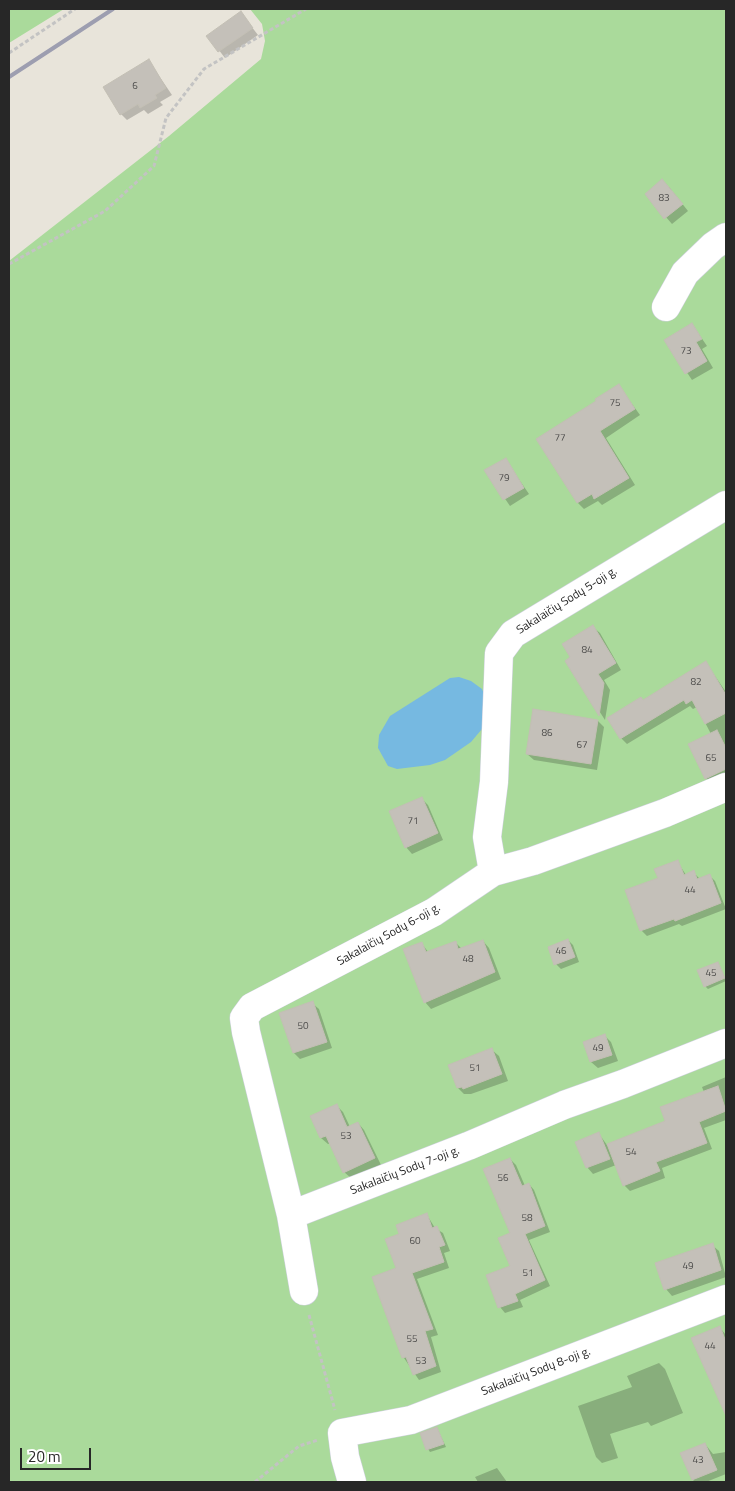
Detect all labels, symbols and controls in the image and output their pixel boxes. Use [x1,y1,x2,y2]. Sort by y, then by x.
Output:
house number: 6 [132,81,138,93]
house number: 83 [658,193,670,205]
house number: 73 [680,346,692,358]
house number: 75 [609,398,621,410]
house number: 77 [554,433,566,445]
house number: 79 [498,473,510,485]
street label: Sakalaičių Sodų 5-oji g. [514,564,620,638]
house number: 84 [581,645,593,657]
house number: 82 [690,677,702,689]
house number: 86 [541,728,553,740]
house number: 67 [576,740,588,752]
house number: 65 [705,753,717,765]
house number: 71 [407,816,419,828]
house number: 44 [684,885,696,897]
street label: Sakalaičių Sodų 6-oji g. [335,901,443,969]
house number: 46 [555,946,567,958]
house number: 48 [462,954,474,966]
house number: 45 [705,968,717,980]
house number: 50 [297,1021,309,1033]
house number: 49 [592,1043,604,1055]
house number: 51 [469,1063,481,1075]
house number: 53 [340,1131,352,1143]
street label: Sakalaičių Sodų 7-oji g. [348,1144,462,1198]
house number: 54 [625,1147,637,1159]
house number: 56 [497,1173,509,1185]
house number: 58 [521,1213,533,1225]
house number: 60 [409,1236,421,1248]
house number: 49 [682,1261,694,1273]
house number: 51 [522,1268,534,1280]
house number: 55 [406,1334,418,1346]
house number: 44 [704,1341,716,1353]
street label: Sakalaičių Sodų 8-oji g. [479,1345,593,1399]
house number: 53 [415,1356,427,1368]
scale bar [22,1438,94,1470]
text: 20 m [28,1445,61,1468]
house number: 43 [692,1455,704,1467]

